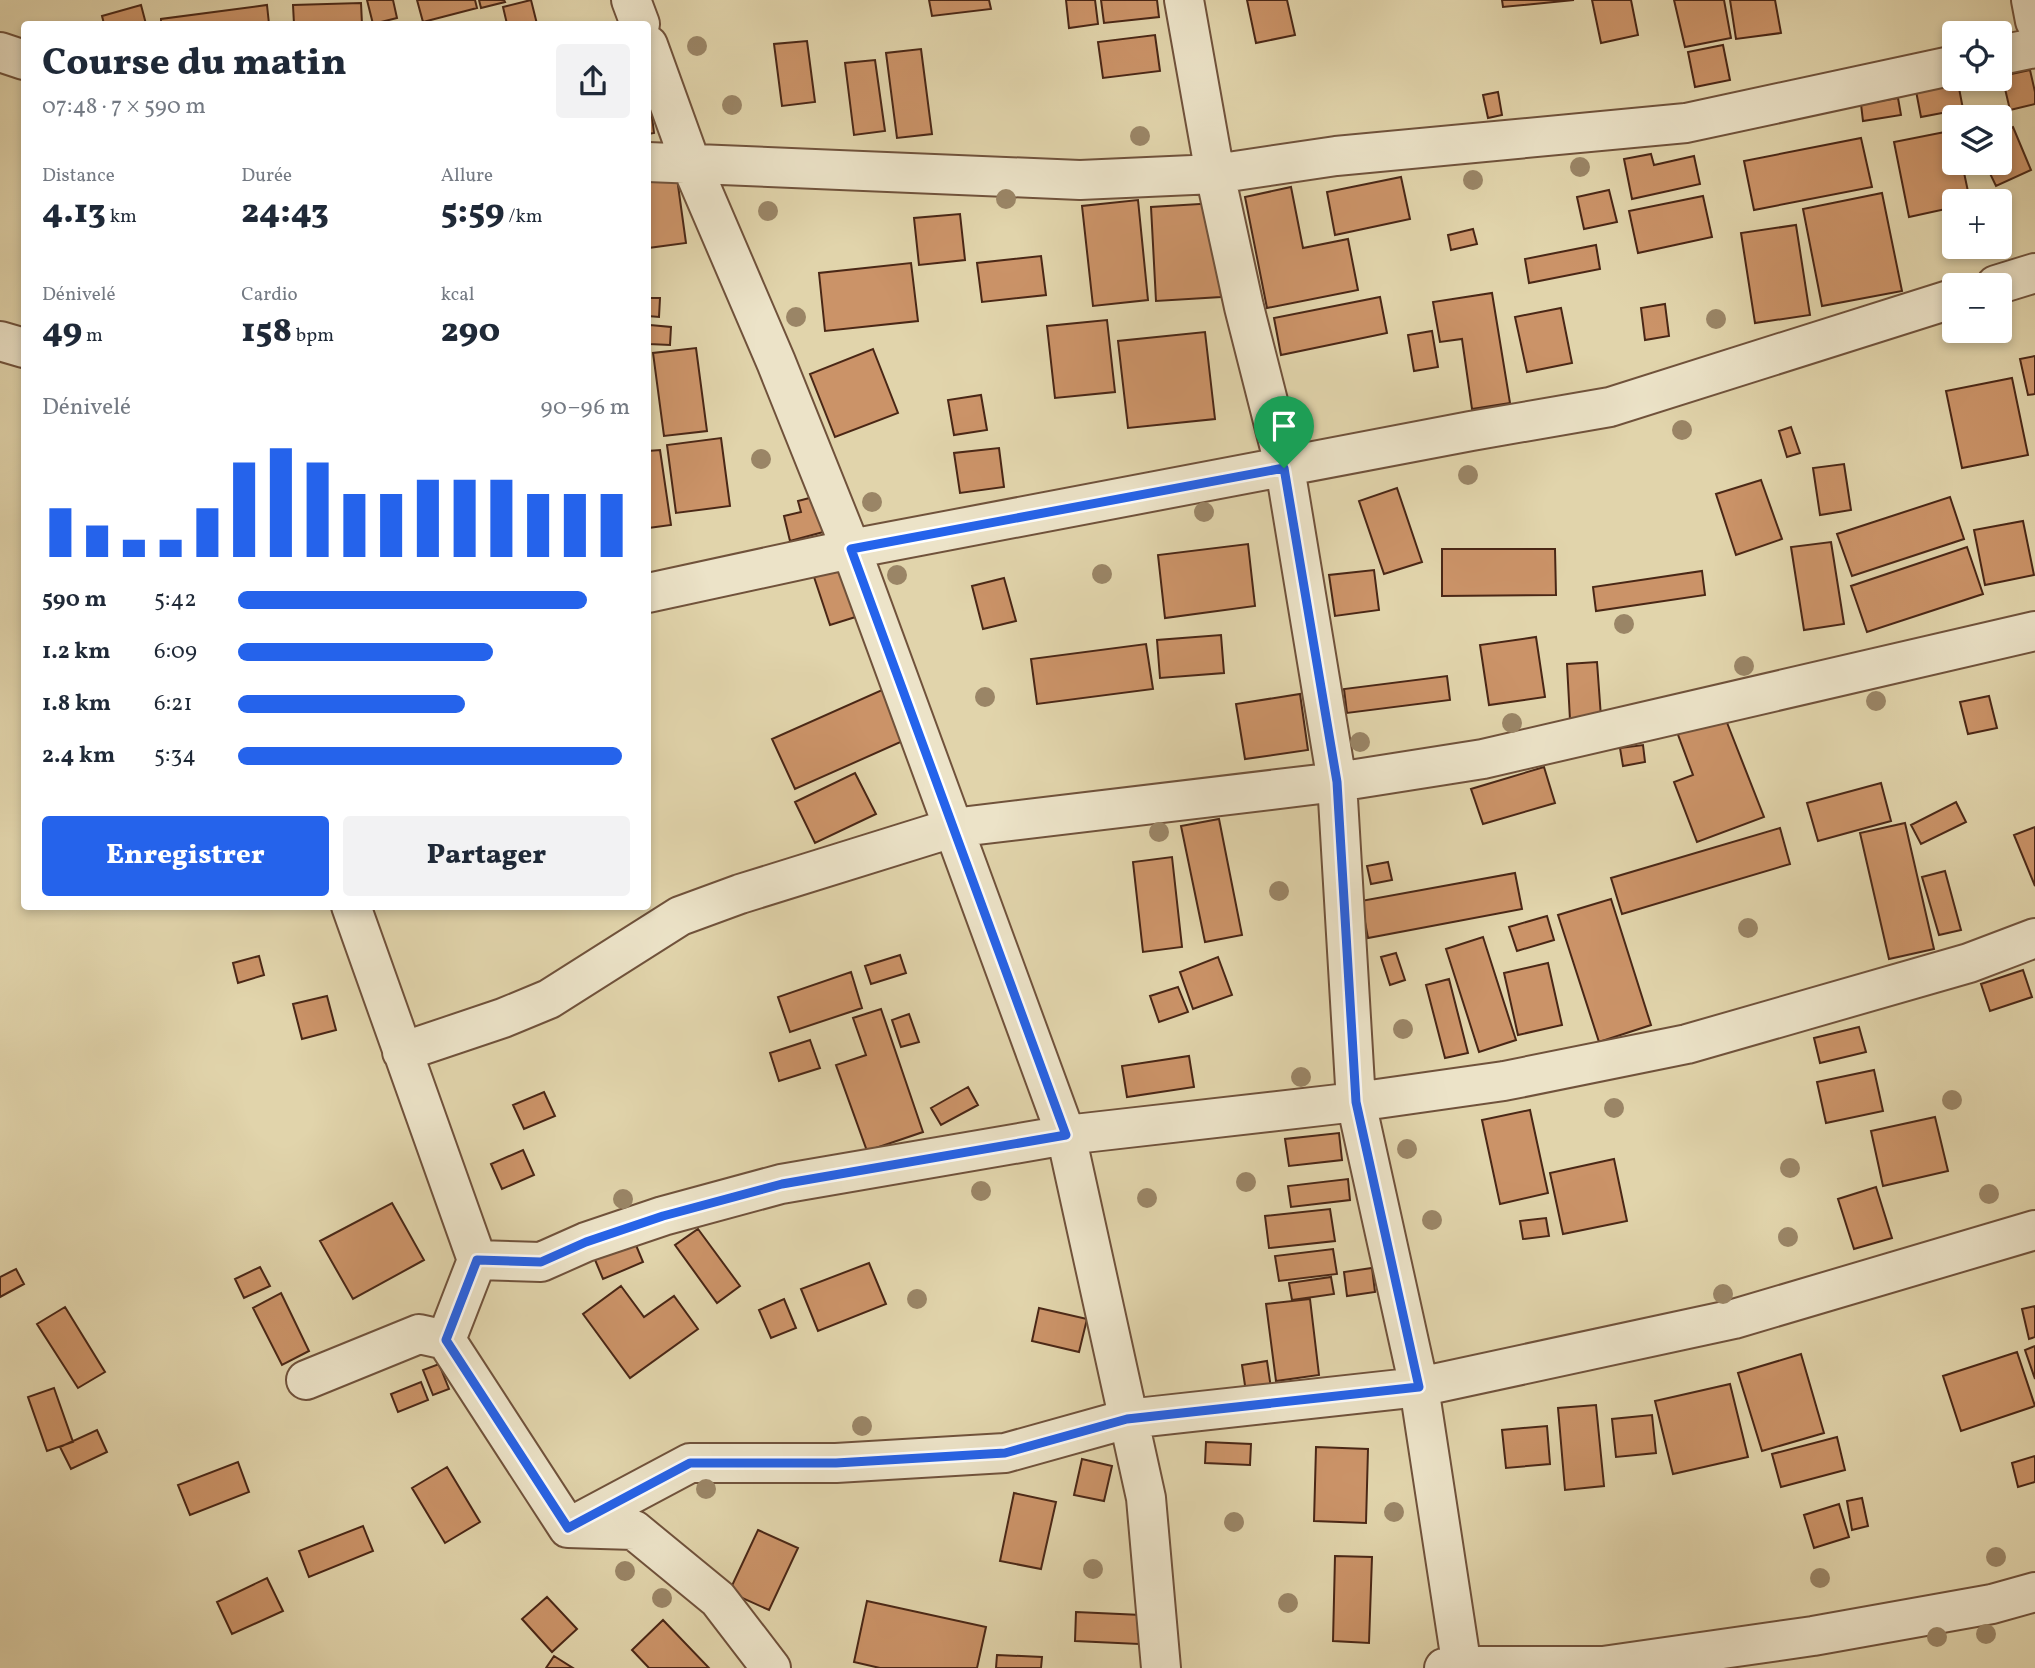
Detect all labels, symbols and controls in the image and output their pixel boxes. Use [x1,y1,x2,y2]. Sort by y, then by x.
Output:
map controls [1942,21,2012,343]
button: locate [1942,21,2012,91]
text: Course du matin [42,38,347,91]
button: share [556,44,630,118]
text: 07:48 · 7 × 590 m [42,91,206,123]
button: layers [1942,105,2012,175]
text: Distance [42,163,115,189]
text: Durée [241,163,292,189]
text: Allure [441,163,493,189]
text: 4.13 [42,189,106,237]
text: 24:43 [241,189,329,237]
text: 5:59 [441,189,505,237]
button: + [1942,189,2012,259]
text: km [106,204,137,230]
text: /km [505,204,543,230]
button: − [1942,273,2012,343]
text: Dénivelé [42,282,115,308]
text: Cardio [241,282,298,308]
text: kcal [441,282,474,308]
text: 49 [42,308,82,356]
text: 158 [241,308,292,356]
text: 290 [441,308,500,356]
text: m [82,323,103,349]
text: bpm [292,323,334,349]
text: Dénivelé [42,392,131,424]
text: 90–96 m [541,392,630,424]
pin [1254,396,1314,468]
icon: arrive [1265,407,1303,445]
text: 590 m [42,584,107,616]
text: 5:42 [154,584,197,616]
text: 1.2 km [42,636,111,668]
text: 6:09 [154,636,197,668]
text: 1.8 km [42,688,111,720]
text: 6:21 [154,688,192,720]
text: 2.4 km [42,740,115,772]
text: 5:34 [154,740,196,772]
button: Enregistrer [42,816,329,896]
button: Partager [343,816,630,896]

